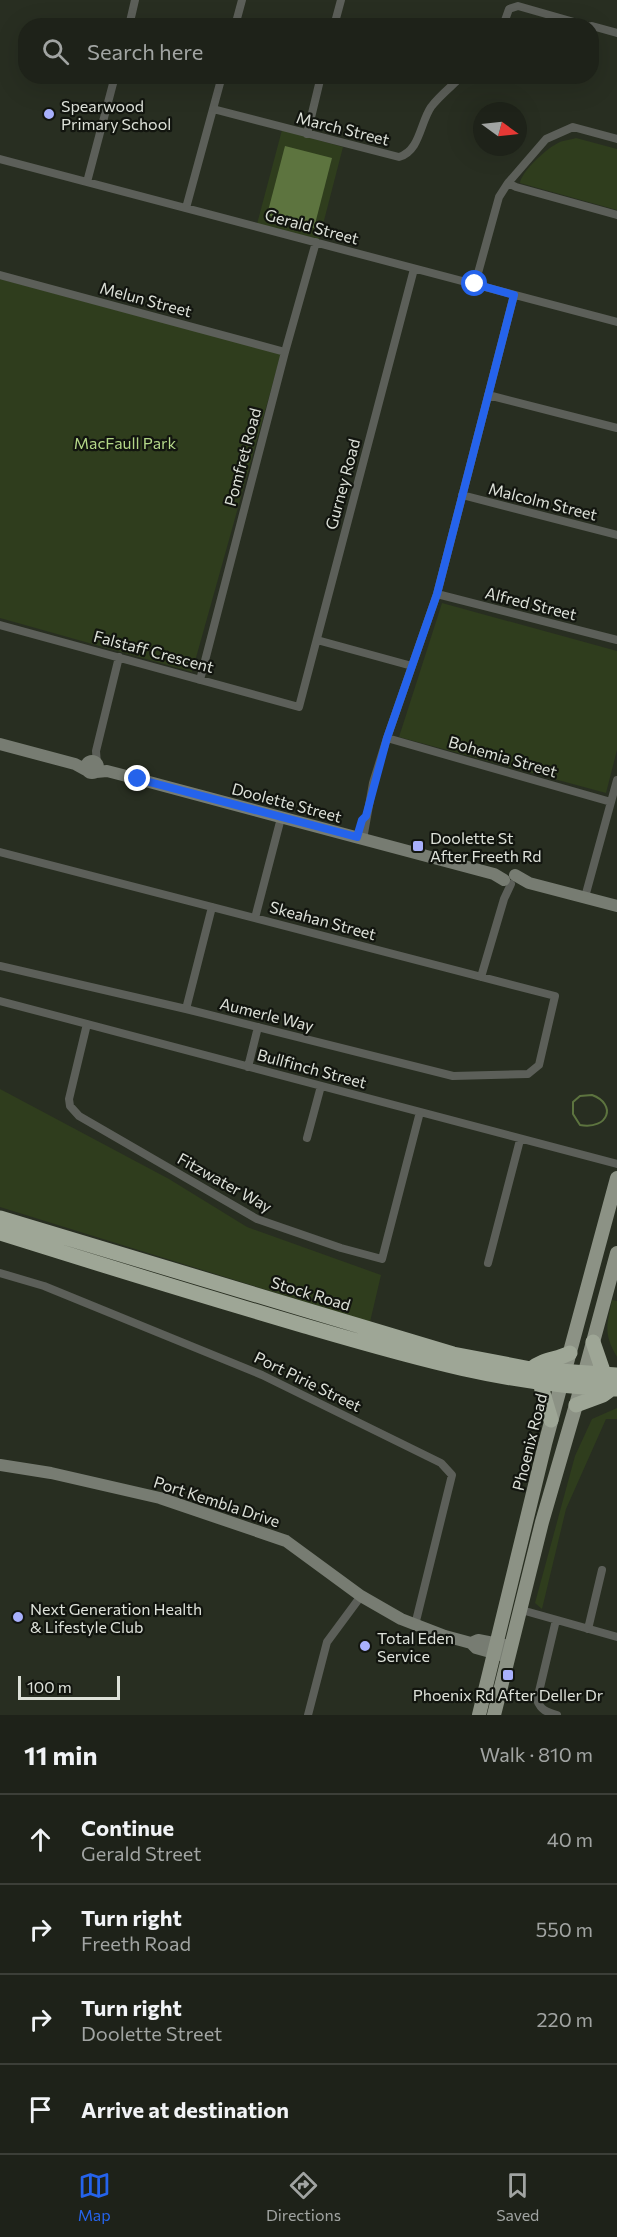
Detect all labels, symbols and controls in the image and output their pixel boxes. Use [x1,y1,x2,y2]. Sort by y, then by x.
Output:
search box [18,18,599,84]
icon: search [39,35,72,68]
text: Search here [87,38,203,65]
place label: Spearwood Primary School [61,96,171,133]
north arrow [473,102,527,156]
marker: Spearwood Primary School [42,107,56,121]
street label: March Street [295,107,392,149]
street label: Gerald Street [263,204,361,248]
route start [461,270,487,296]
street label: Melun Street [98,278,194,320]
street label: Pomfret Road [220,406,264,508]
park label: MacFaull Park [74,433,176,452]
street label: Gurney Road [321,437,363,531]
street label: Malcolm Street [487,478,600,524]
street label: Alfred Street [483,582,579,624]
street label: Falstaff Crescent [92,626,217,676]
street label: Bohemia Street [446,731,560,781]
route end [124,765,150,791]
street label: Doolette Street [230,778,344,826]
place label: Doolette St After Freeth Rd [430,828,541,865]
marker: Doolette St After Freeth Rd [411,839,425,853]
street label: Skeahan Street [268,897,379,943]
street label: Aumerle Way [218,993,316,1035]
street label: Bullfinch Street [255,1044,369,1092]
street label: Fitzwater Way [174,1148,276,1216]
street label: Stock Road [269,1272,353,1314]
street label: Port Pirie Street [251,1347,365,1415]
street label: Phoenix Road [508,1391,550,1493]
street label: Port Kembla Drive [152,1472,282,1530]
place label: Next Generation Health & Lifestyle Club [30,1599,202,1636]
marker: Next Generation Health & Lifestyle Club [11,1610,25,1624]
place label: Total Eden Service [377,1628,454,1665]
marker: Total Eden Service [358,1639,372,1653]
marker: Phoenix Rd After Deller Dr [501,1668,515,1682]
scale bar [18,1673,120,1700]
text: 100 m [27,1677,72,1696]
place label: Phoenix Rd After Deller Dr [413,1685,604,1704]
text: 11 min [24,1739,97,1770]
text: Walk · 810 m [480,1742,593,1766]
text: Continue [81,1814,174,1841]
icon: ahead [24,1823,57,1856]
text: 40 m [547,1827,593,1851]
text: Gerald Street [81,1841,201,1865]
text: Turn right [81,1904,182,1931]
icon: right [24,1913,57,1946]
text: 550 m [536,1917,593,1941]
text: Freeth Road [81,1931,191,1955]
text: Turn right [81,1994,182,2021]
icon: right [24,2003,57,2036]
text: 220 m [537,2007,593,2031]
text: Doolette Street [81,2021,222,2045]
icon: arrive [24,2093,57,2126]
text: Arrive at destination [81,2096,289,2123]
tab: Map [78,2169,111,2224]
tab: Directions [266,2169,341,2224]
tab: Saved [496,2169,539,2224]

